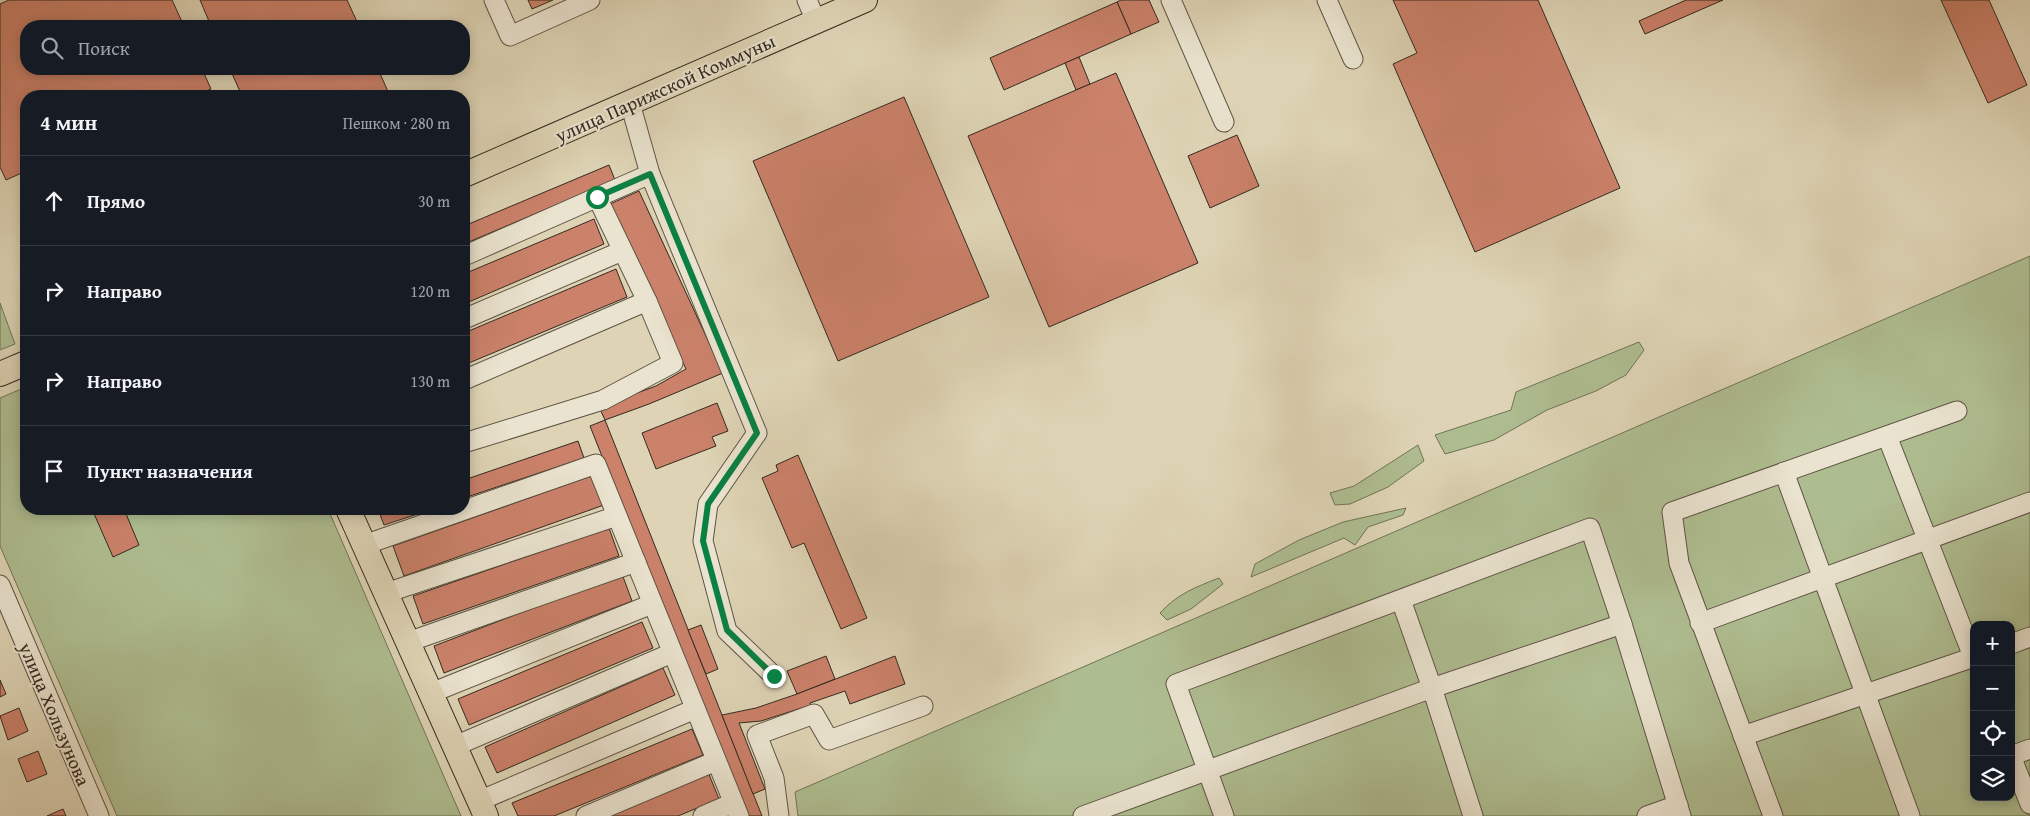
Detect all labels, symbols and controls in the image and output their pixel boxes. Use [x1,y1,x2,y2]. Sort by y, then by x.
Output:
search box [20,20,470,75]
street label: улица Парижской Коммуны [550,27,780,150]
icon: search [38,34,66,62]
text: Поиск [78,34,130,62]
text: 4 мин [40,107,97,138]
text: Пешком · 280 m [343,111,450,135]
route start [586,186,609,209]
icon: ahead [40,187,68,215]
text: Прямо [87,187,145,215]
text: 30 m [418,189,450,213]
icon: right [40,277,68,305]
text: Направо [87,277,162,305]
text: 120 m [410,279,450,303]
icon: right [40,367,68,395]
text: Направо [87,367,162,395]
text: 130 m [410,369,450,393]
icon: arrive [40,457,68,485]
text: Пункт назначения [87,457,253,485]
map controls [1970,621,2015,801]
button: + [1970,621,2015,666]
street label: улица Хользунова [12,637,98,790]
route end [763,665,786,688]
button: − [1970,666,2015,711]
button: locate [1970,711,2015,756]
button: layers [1970,756,2015,801]

